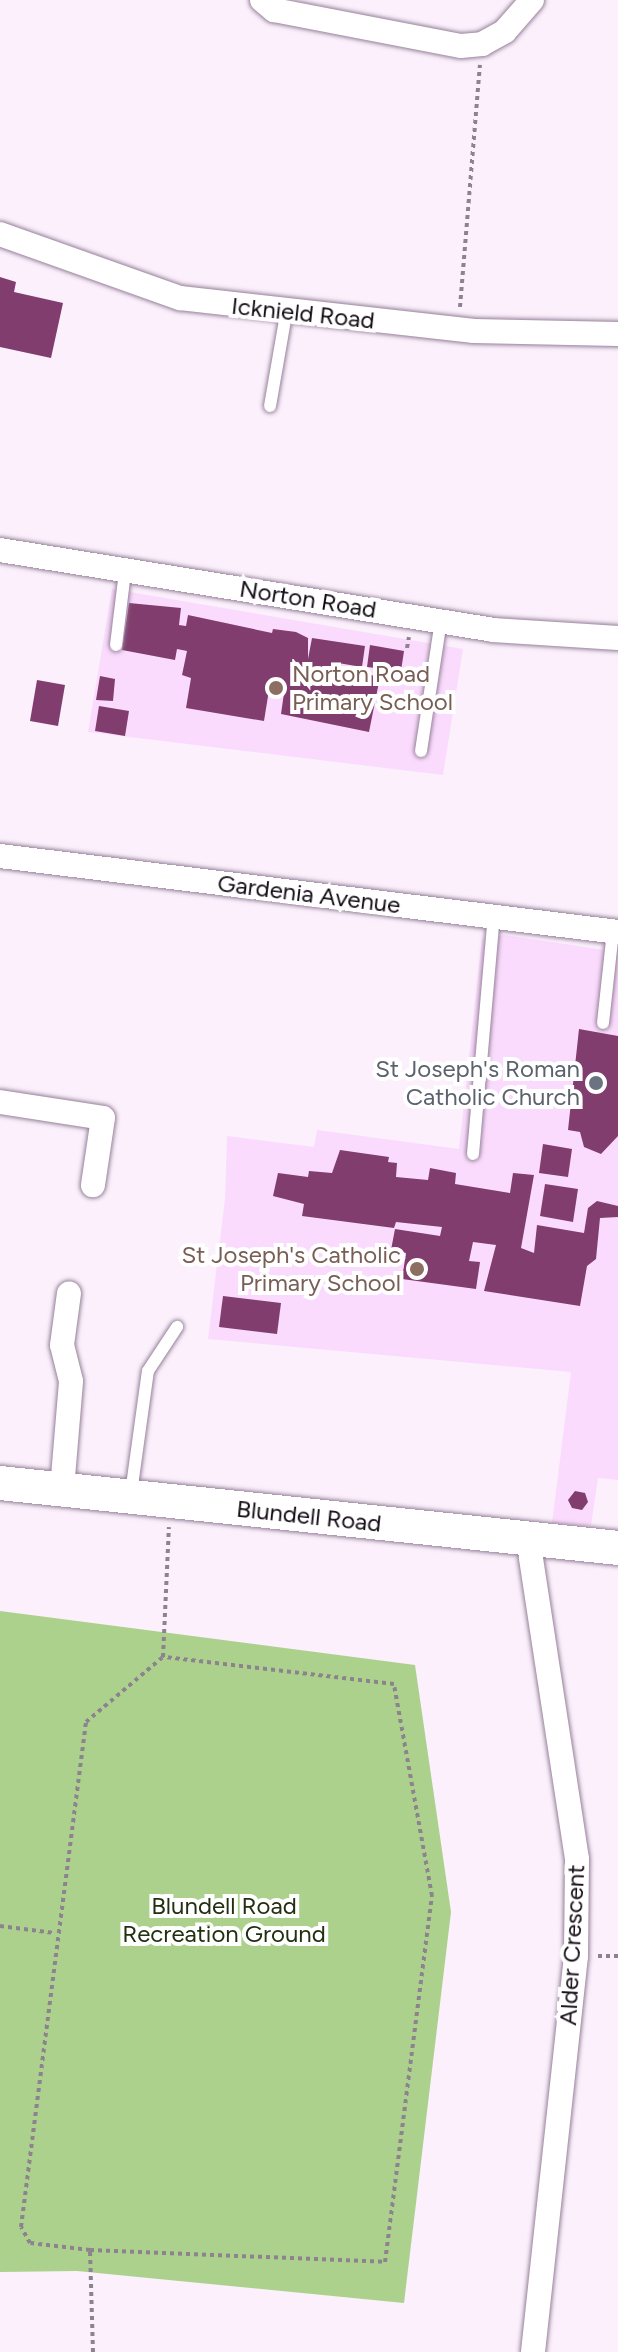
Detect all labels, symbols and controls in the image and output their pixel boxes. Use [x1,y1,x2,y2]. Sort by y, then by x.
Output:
street label: Icknield Road [230,291,376,335]
street label: Norton Road [238,574,378,624]
place label: Norton Road Primary School [292,660,453,716]
marker: Norton Road Primary School [267,679,285,697]
street label: Gardenia Avenue [216,868,402,920]
place label: St Joseph's Roman Catholic Church [375,1055,580,1111]
marker: St Joseph's Roman Catholic Church [587,1074,605,1092]
place label: St Joseph's Catholic Primary School [181,1241,401,1297]
marker: St Joseph's Catholic Primary School [408,1260,426,1278]
street label: Blundell Road [235,1494,383,1538]
street label: Alder Crescent [553,1864,591,2026]
park label: Blundell Road Recreation Ground [122,1892,326,1948]

